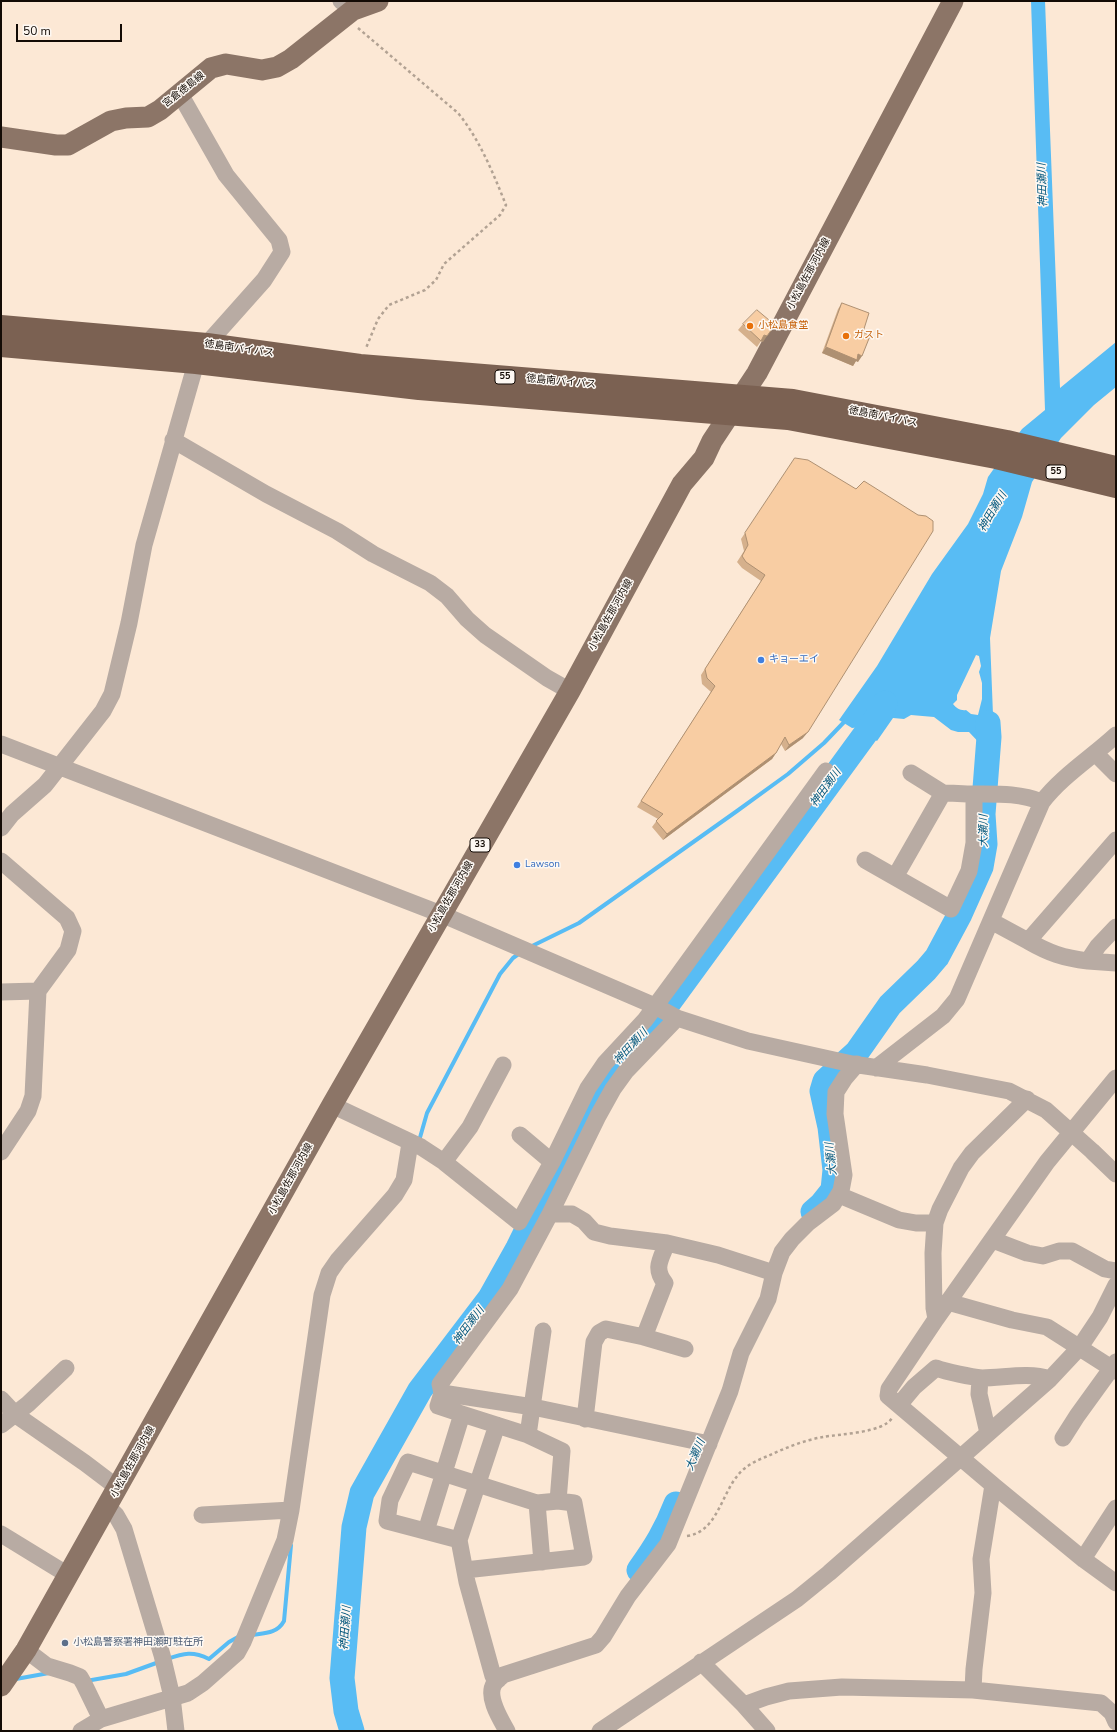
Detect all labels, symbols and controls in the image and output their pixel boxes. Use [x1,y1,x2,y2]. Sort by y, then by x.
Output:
scale bar [18,16,124,42]
text: 50 m [23,23,51,39]
street label: 宮倉徳島線 [161,70,207,110]
water label: 神田瀬川 [1036,163,1050,207]
street label: 小松島佐那河内線 [785,236,833,312]
place label: 小松島食堂 [758,320,808,332]
marker: 小松島食堂 [745,321,755,331]
place label: ガスト [854,330,884,342]
marker: ガスト [841,331,851,341]
street label: 徳島南バイパス [204,338,274,360]
road number: 55 [495,370,515,384]
street label: 徳島南バイパス [526,373,596,391]
street label: 徳島南バイパス [847,404,919,430]
road number: 55 [1046,465,1066,479]
water label: 神田瀬川 [976,490,1010,534]
street label: 小松島佐那河内線 [586,577,636,653]
place label: キョーエイ [769,654,819,666]
marker: キョーエイ [756,655,766,665]
water label: 神田瀬川 [808,766,844,810]
water label: 大瀬川 [977,815,991,847]
road number: 33 [470,838,490,852]
street label: 小松島佐那河内線 [426,859,476,935]
place label: Lawson [525,859,560,871]
marker: Lawson [512,860,522,870]
water label: 神田瀬川 [611,1026,651,1068]
street label: 小松島佐那河内線 [266,1141,316,1217]
water label: 大瀬川 [824,1142,840,1176]
water label: 神田瀬川 [450,1304,488,1348]
street label: 小松島佐那河内線 [108,1424,158,1500]
water label: 大瀬川 [683,1437,709,1473]
water label: 神田瀬川 [338,1606,354,1650]
place label: 小松島警察署神田瀬町駐在所 [73,1637,203,1649]
marker: 小松島警察署神田瀬町駐在所 [60,1638,70,1648]

